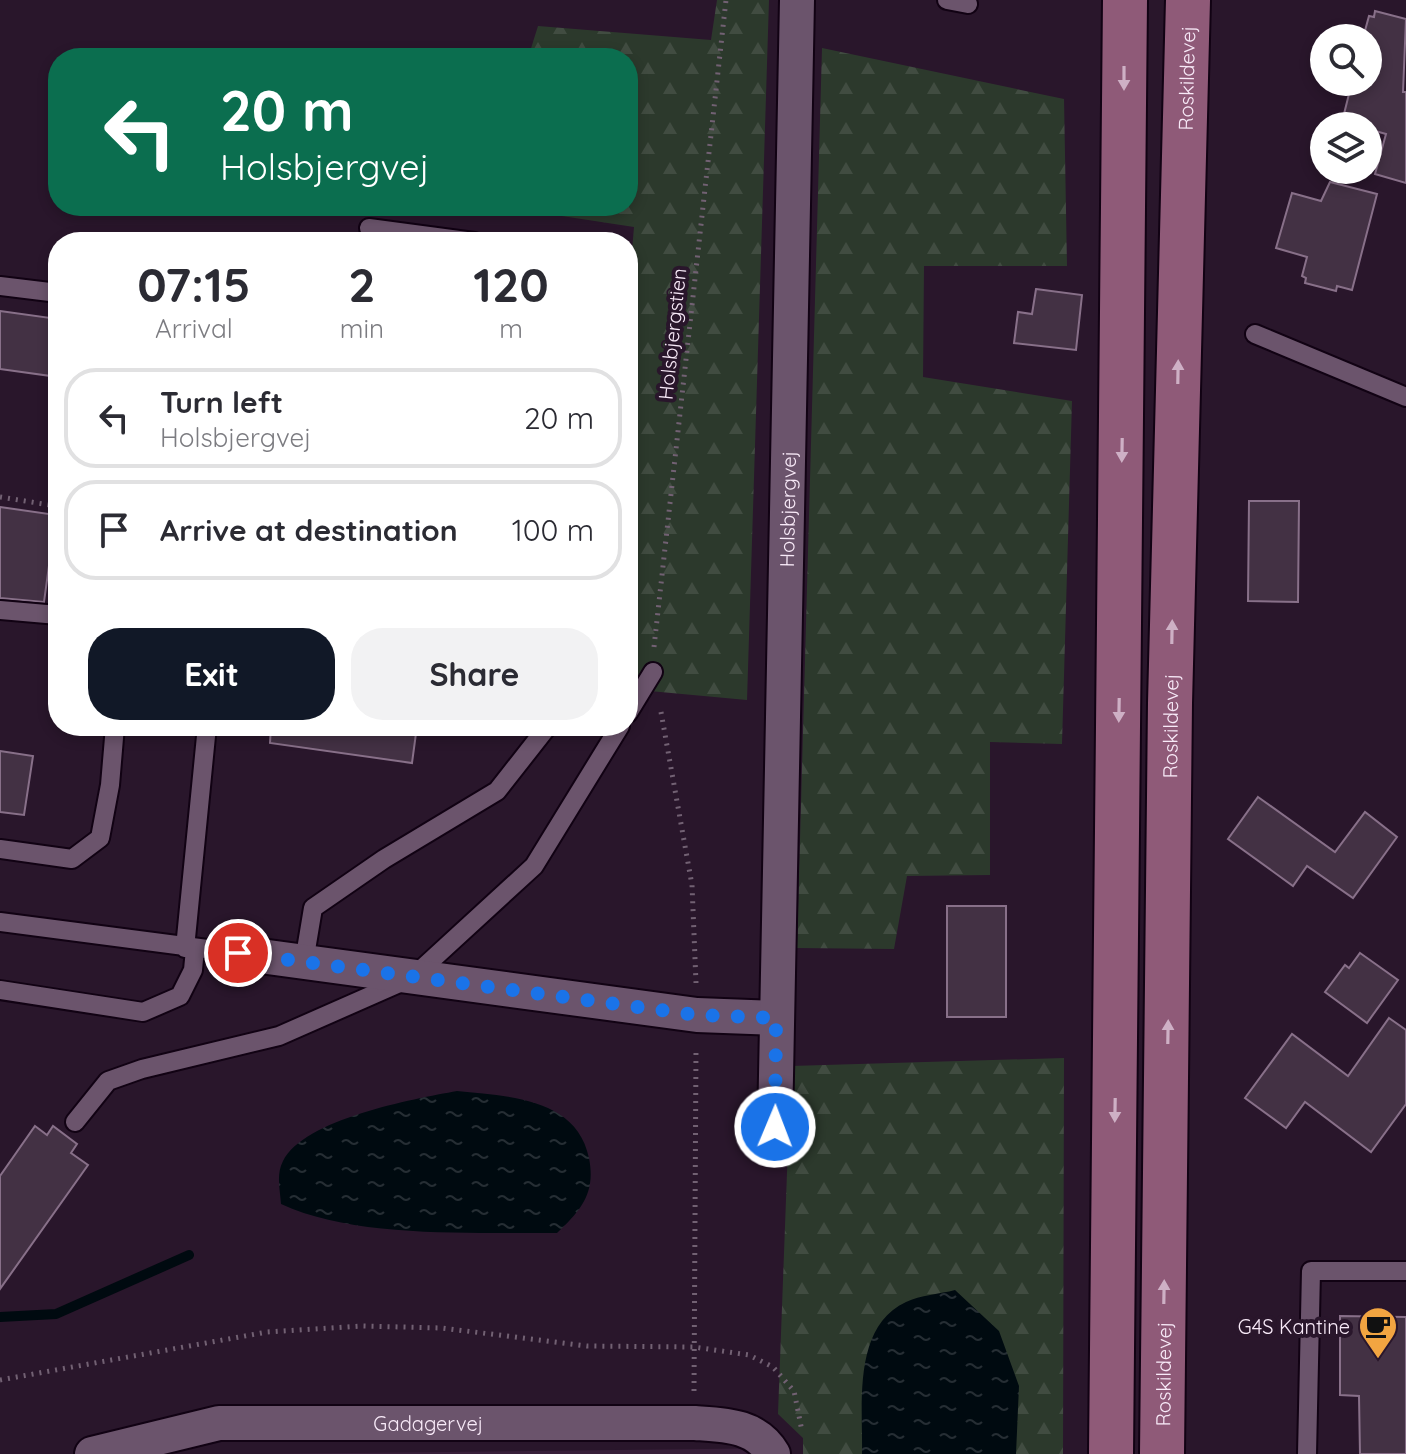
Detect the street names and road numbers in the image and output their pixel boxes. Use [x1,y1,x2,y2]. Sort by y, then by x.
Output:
street label: Roskildevej [1172,26,1200,131]
street label: Holsbjergstien [653,267,691,401]
street label: Holsbjergvej [773,451,801,568]
street label: Roskildevej [1157,673,1183,779]
street label: Roskildevej [1150,1322,1176,1426]
street label: Gadagervej [373,1411,483,1436]

